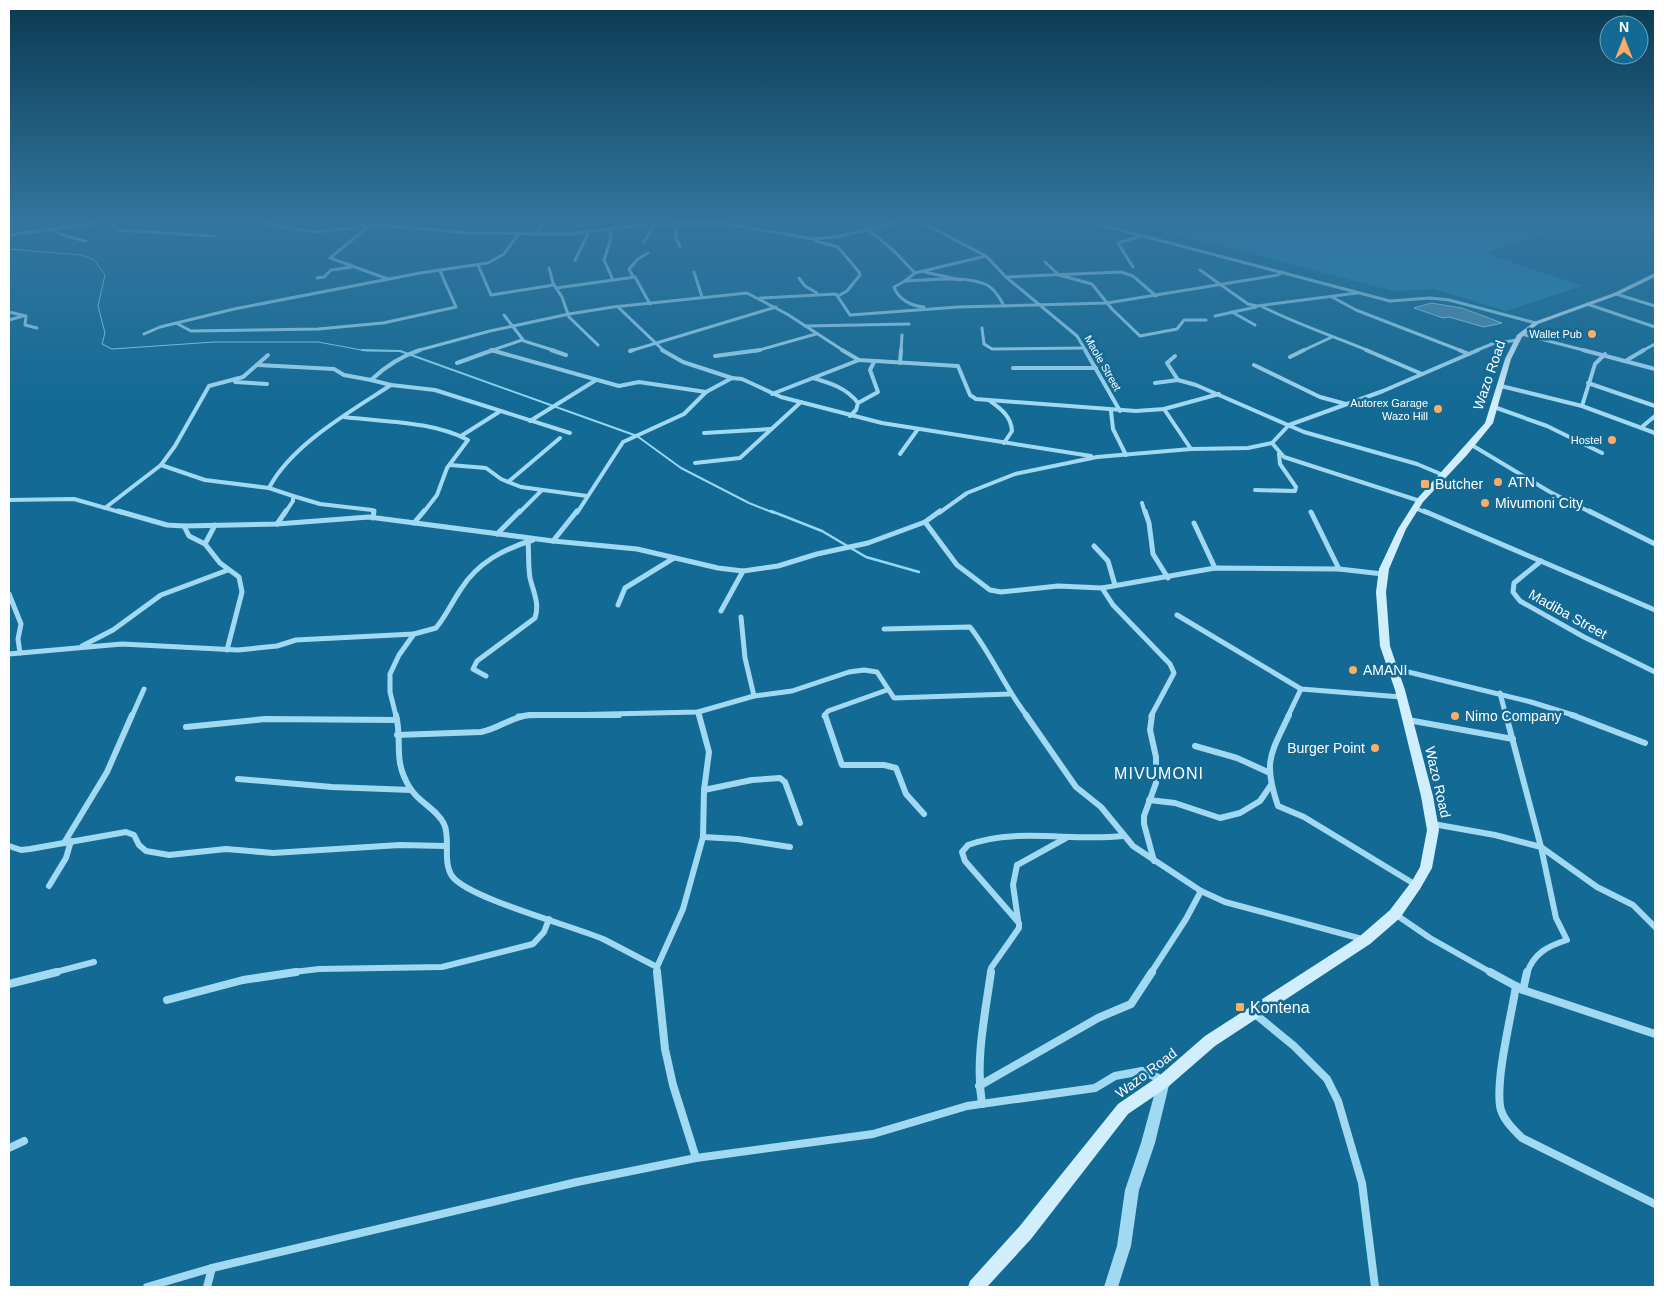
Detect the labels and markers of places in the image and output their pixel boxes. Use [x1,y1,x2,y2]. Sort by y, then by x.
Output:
place label: Wallet Pub [1529,328,1582,340]
marker: Wallet Pub [1586,328,1598,340]
place label: Autorex Garage Wazo Hill [1350,397,1428,422]
marker: Autorex Garage Wazo Hill [1432,403,1444,415]
place label: Hostel [1571,434,1602,446]
marker: Hostel [1606,434,1618,446]
place label: ATN [1508,474,1535,490]
place label: Butcher [1435,476,1484,492]
marker: ATN [1492,476,1504,488]
marker: Butcher [1419,478,1431,490]
place label: Mivumoni City [1495,495,1583,511]
marker: Mivumoni City [1479,497,1491,509]
place label: AMANI [1363,662,1407,678]
marker: AMANI [1347,664,1359,676]
place label: Nimo Company [1465,708,1561,724]
marker: Nimo Company [1449,710,1461,722]
place label: Burger Point [1287,740,1365,756]
marker: Burger Point [1369,742,1381,754]
place label: Kontena [1250,999,1310,1016]
marker: Kontena [1234,1001,1246,1013]

